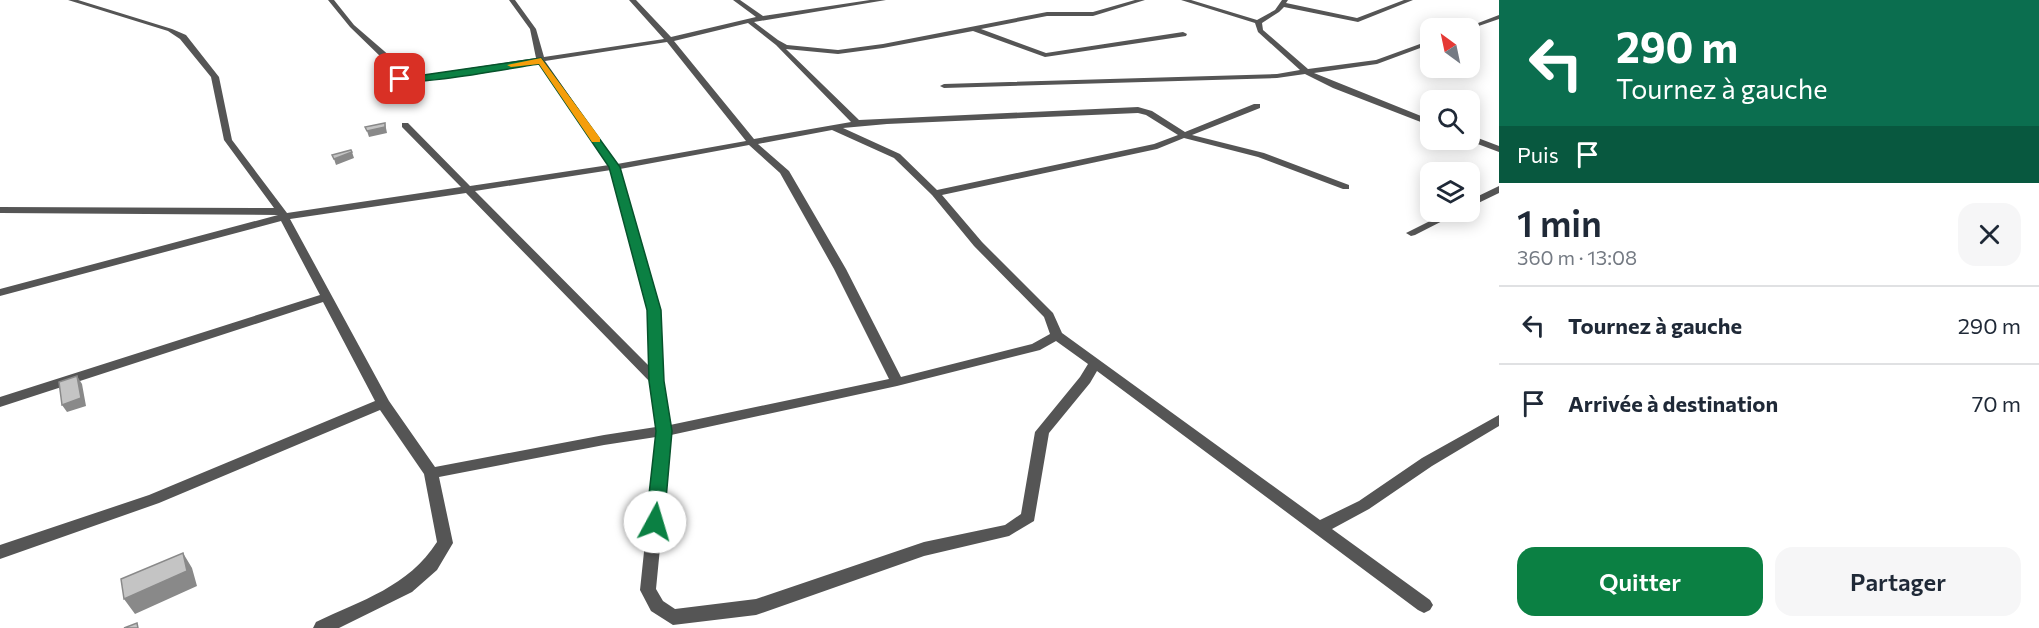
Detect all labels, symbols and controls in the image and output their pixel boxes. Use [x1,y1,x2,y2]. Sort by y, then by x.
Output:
north arrow [1420,18,1480,78]
map controls [1420,18,1480,222]
text: 290 m [1616,20,1738,72]
icon: left [1517,24,1595,102]
pin [374,53,425,104]
icon: arrive [383,62,416,95]
text: Tournez à gauche [1616,72,1827,105]
button: search [1420,90,1480,150]
icon: arrive [1571,138,1604,171]
text: Puis [1517,141,1559,168]
button: layers [1420,162,1480,222]
text: 1 min [1517,200,1602,244]
button: close [1958,203,2021,266]
text: 360 m · 13:08 [1517,245,1637,269]
icon: left [1517,309,1550,342]
text: Tournez à gauche [1568,312,1742,339]
text: 290 m [1958,312,2021,339]
icon: arrive [1517,387,1550,420]
text: Arrivée à destination [1568,390,1778,417]
text: 70 m [1972,390,2021,417]
position arrow [623,490,687,554]
button: Quitter [1517,547,1763,616]
button: Partager [1775,547,2021,616]

